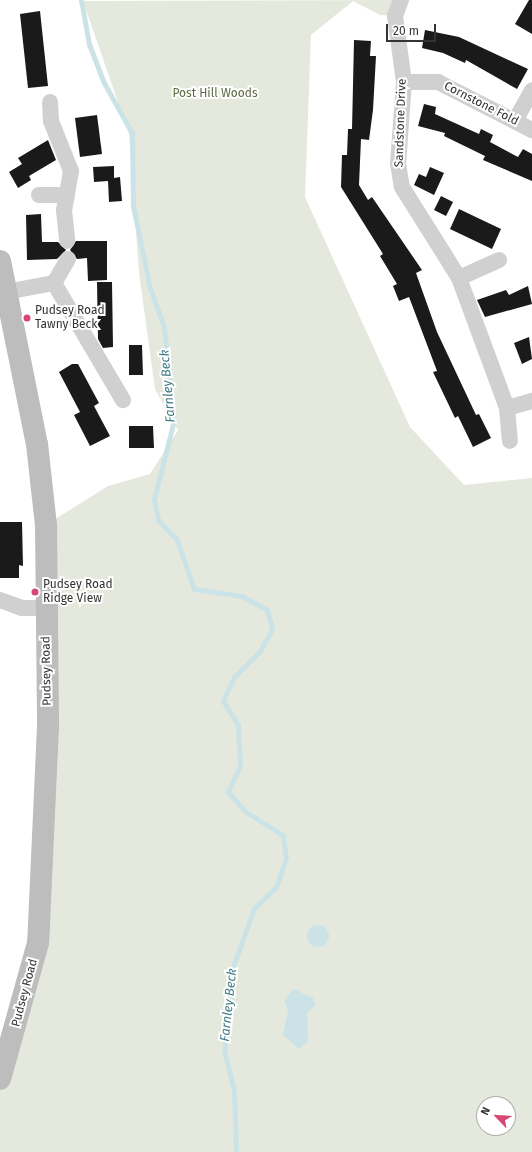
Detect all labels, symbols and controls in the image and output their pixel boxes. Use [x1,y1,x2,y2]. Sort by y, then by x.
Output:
scale bar [388,16,438,42]
text: 20 m [393,24,419,38]
street label: Sandstone Drive [392,78,410,168]
street label: Cornstone Fold [441,79,521,129]
park label: Post Hill Woods [172,87,258,101]
place label: Pudsey Road Tawny Beck [35,304,105,332]
marker: Pudsey Road Tawny Beck [22,313,32,323]
water label: Farnley Beck [157,349,179,423]
place label: Pudsey Road Ridge View [43,578,113,606]
marker: Pudsey Road Ridge View [30,587,40,597]
street label: Pudsey Road [39,636,55,706]
street label: Pudsey Road [9,957,41,1029]
water label: Farnley Beck [217,968,241,1042]
north arrow [476,1096,516,1136]
text: N [478,1105,493,1117]

